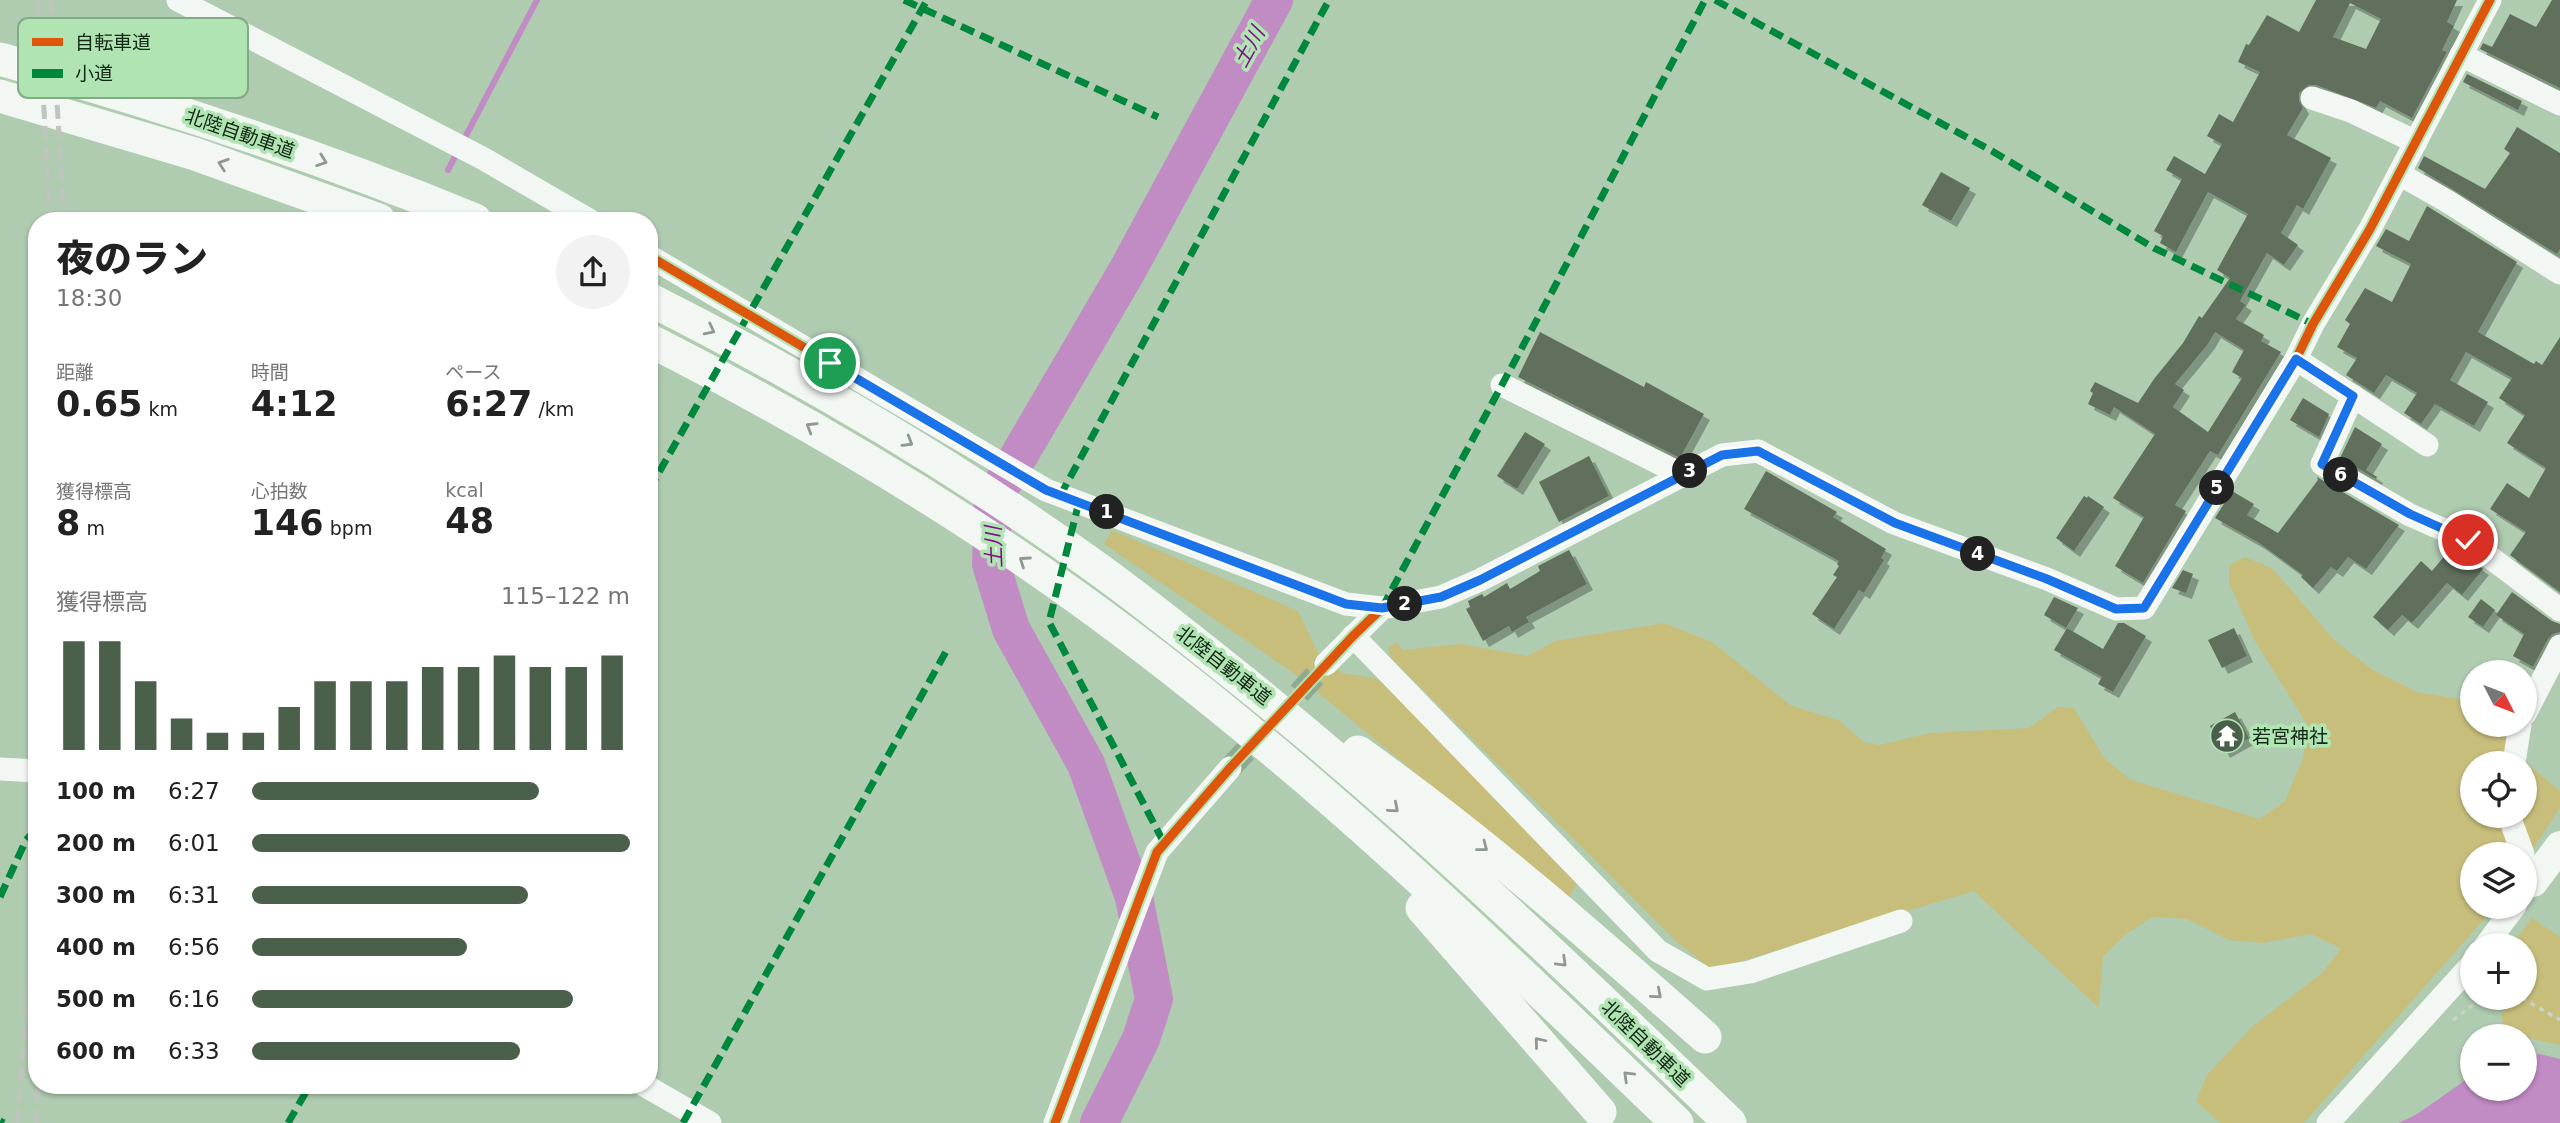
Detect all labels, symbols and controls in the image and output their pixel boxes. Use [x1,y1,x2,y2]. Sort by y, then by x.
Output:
legend [18,18,248,98]
water label: 土川 [1228,21,1271,71]
text: 自転車道 [75,31,151,53]
text: 小道 [75,62,113,84]
street label: 北陸自動車道 [183,104,297,162]
one-way arrow [316,153,328,167]
one-way arrow [217,158,229,172]
button: share [556,235,630,309]
text: 夜のラン [56,237,208,281]
text: 18:30 [56,285,122,311]
one-way arrow [703,322,715,336]
pin [800,333,860,393]
icon: arrive [811,344,849,382]
text: 距離 [56,361,94,383]
text: 時間 [251,361,289,383]
text: ペース [445,361,501,383]
text: 0.65 [56,384,142,424]
text: 4:12 [251,384,338,424]
text: 6:27 [445,384,532,424]
text: km [142,398,178,420]
text: /km [532,398,574,420]
one-way arrow [805,422,818,435]
one-way arrow [901,433,914,446]
pin: 3 [1672,454,1708,489]
pin: 6 [2324,458,2358,492]
text: 3 [1683,459,1696,481]
text: 6 [2334,463,2347,485]
pin: 5 [2200,470,2234,505]
text: 5 [2210,476,2223,498]
text: kcal [445,479,484,501]
text: 獲得標高 [56,480,132,502]
text: 心拍数 [251,480,308,502]
pin: 1 [1090,494,1124,530]
text: 1 [1100,500,1113,522]
text: 48 [445,501,494,541]
text: 8 [56,503,80,543]
text: 146 [251,503,324,543]
pin [2438,510,2498,570]
text: m [80,517,105,539]
text: bpm [324,517,372,539]
icon: check [2449,521,2487,559]
water label: 土川 [981,524,1007,568]
pin: 4 [1960,536,1996,572]
text: 4 [1971,542,1984,564]
one-way arrow [1019,557,1032,569]
text: 115–122 m [501,583,630,609]
pin: 2 [1388,586,1422,622]
text: 獲得標高 [56,589,148,615]
text: 2 [1398,592,1411,614]
street label: 北陸自動車道 [1172,621,1276,709]
north arrow [2460,660,2538,737]
map controls [2460,660,2537,1101]
temple icon: 若宮神社 [2208,717,2246,755]
place label: 若宮神社 [2252,725,2328,747]
button: locate [2460,751,2537,828]
text: 100 m [56,778,136,804]
text: 6:27 [168,778,220,804]
one-way arrow [1386,800,1399,812]
text: 200 m [56,830,136,856]
text: 6:01 [168,830,220,856]
one-way arrow [1476,838,1488,851]
button: layers [2460,842,2537,919]
text: 300 m [56,882,136,908]
text: 6:31 [168,882,220,908]
button: + [2460,933,2537,1010]
text: 400 m [56,934,136,960]
text: 6:56 [168,934,220,960]
one-way arrow [1554,954,1567,966]
text: 500 m [56,986,136,1012]
text: 6:16 [168,986,220,1012]
one-way arrow [1648,986,1661,998]
street label: 北陸自動車道 [1597,995,1695,1091]
button: − [2460,1024,2537,1101]
one-way arrow [1535,1037,1547,1050]
text: 600 m [56,1038,136,1064]
text: 6:33 [168,1038,220,1064]
one-way arrow [1623,1071,1636,1084]

